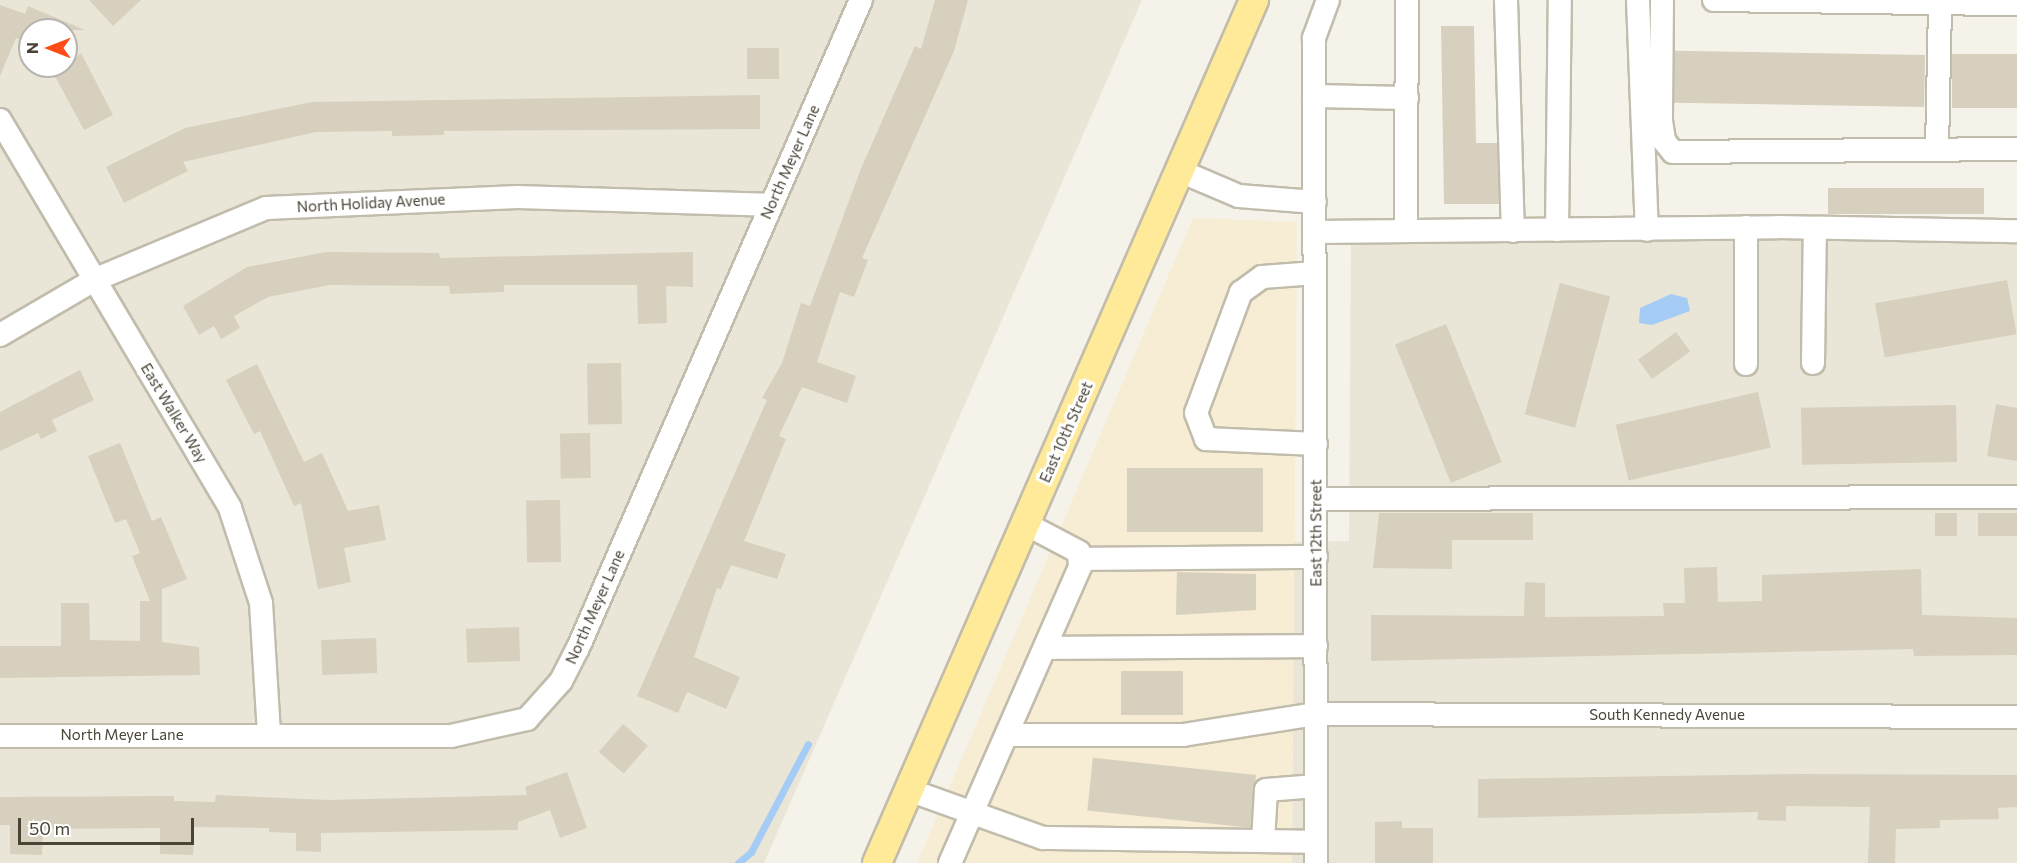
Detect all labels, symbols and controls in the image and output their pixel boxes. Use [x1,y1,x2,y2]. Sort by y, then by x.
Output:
north arrow [18,18,78,78]
text: N [22,42,41,54]
street label: North Meyer Lane [757,102,823,222]
street label: North Holiday Avenue [296,190,446,216]
street label: East Walker Way [137,360,211,466]
street label: East 10th Street [1036,379,1096,485]
street label: East 12th Street [1307,479,1325,587]
street label: North Meyer Lane [562,547,628,667]
street label: South Kennedy Avenue [1589,706,1745,724]
street label: North Meyer Lane [60,726,184,744]
scale bar [21,806,196,844]
text: 50 m [29,817,70,839]

